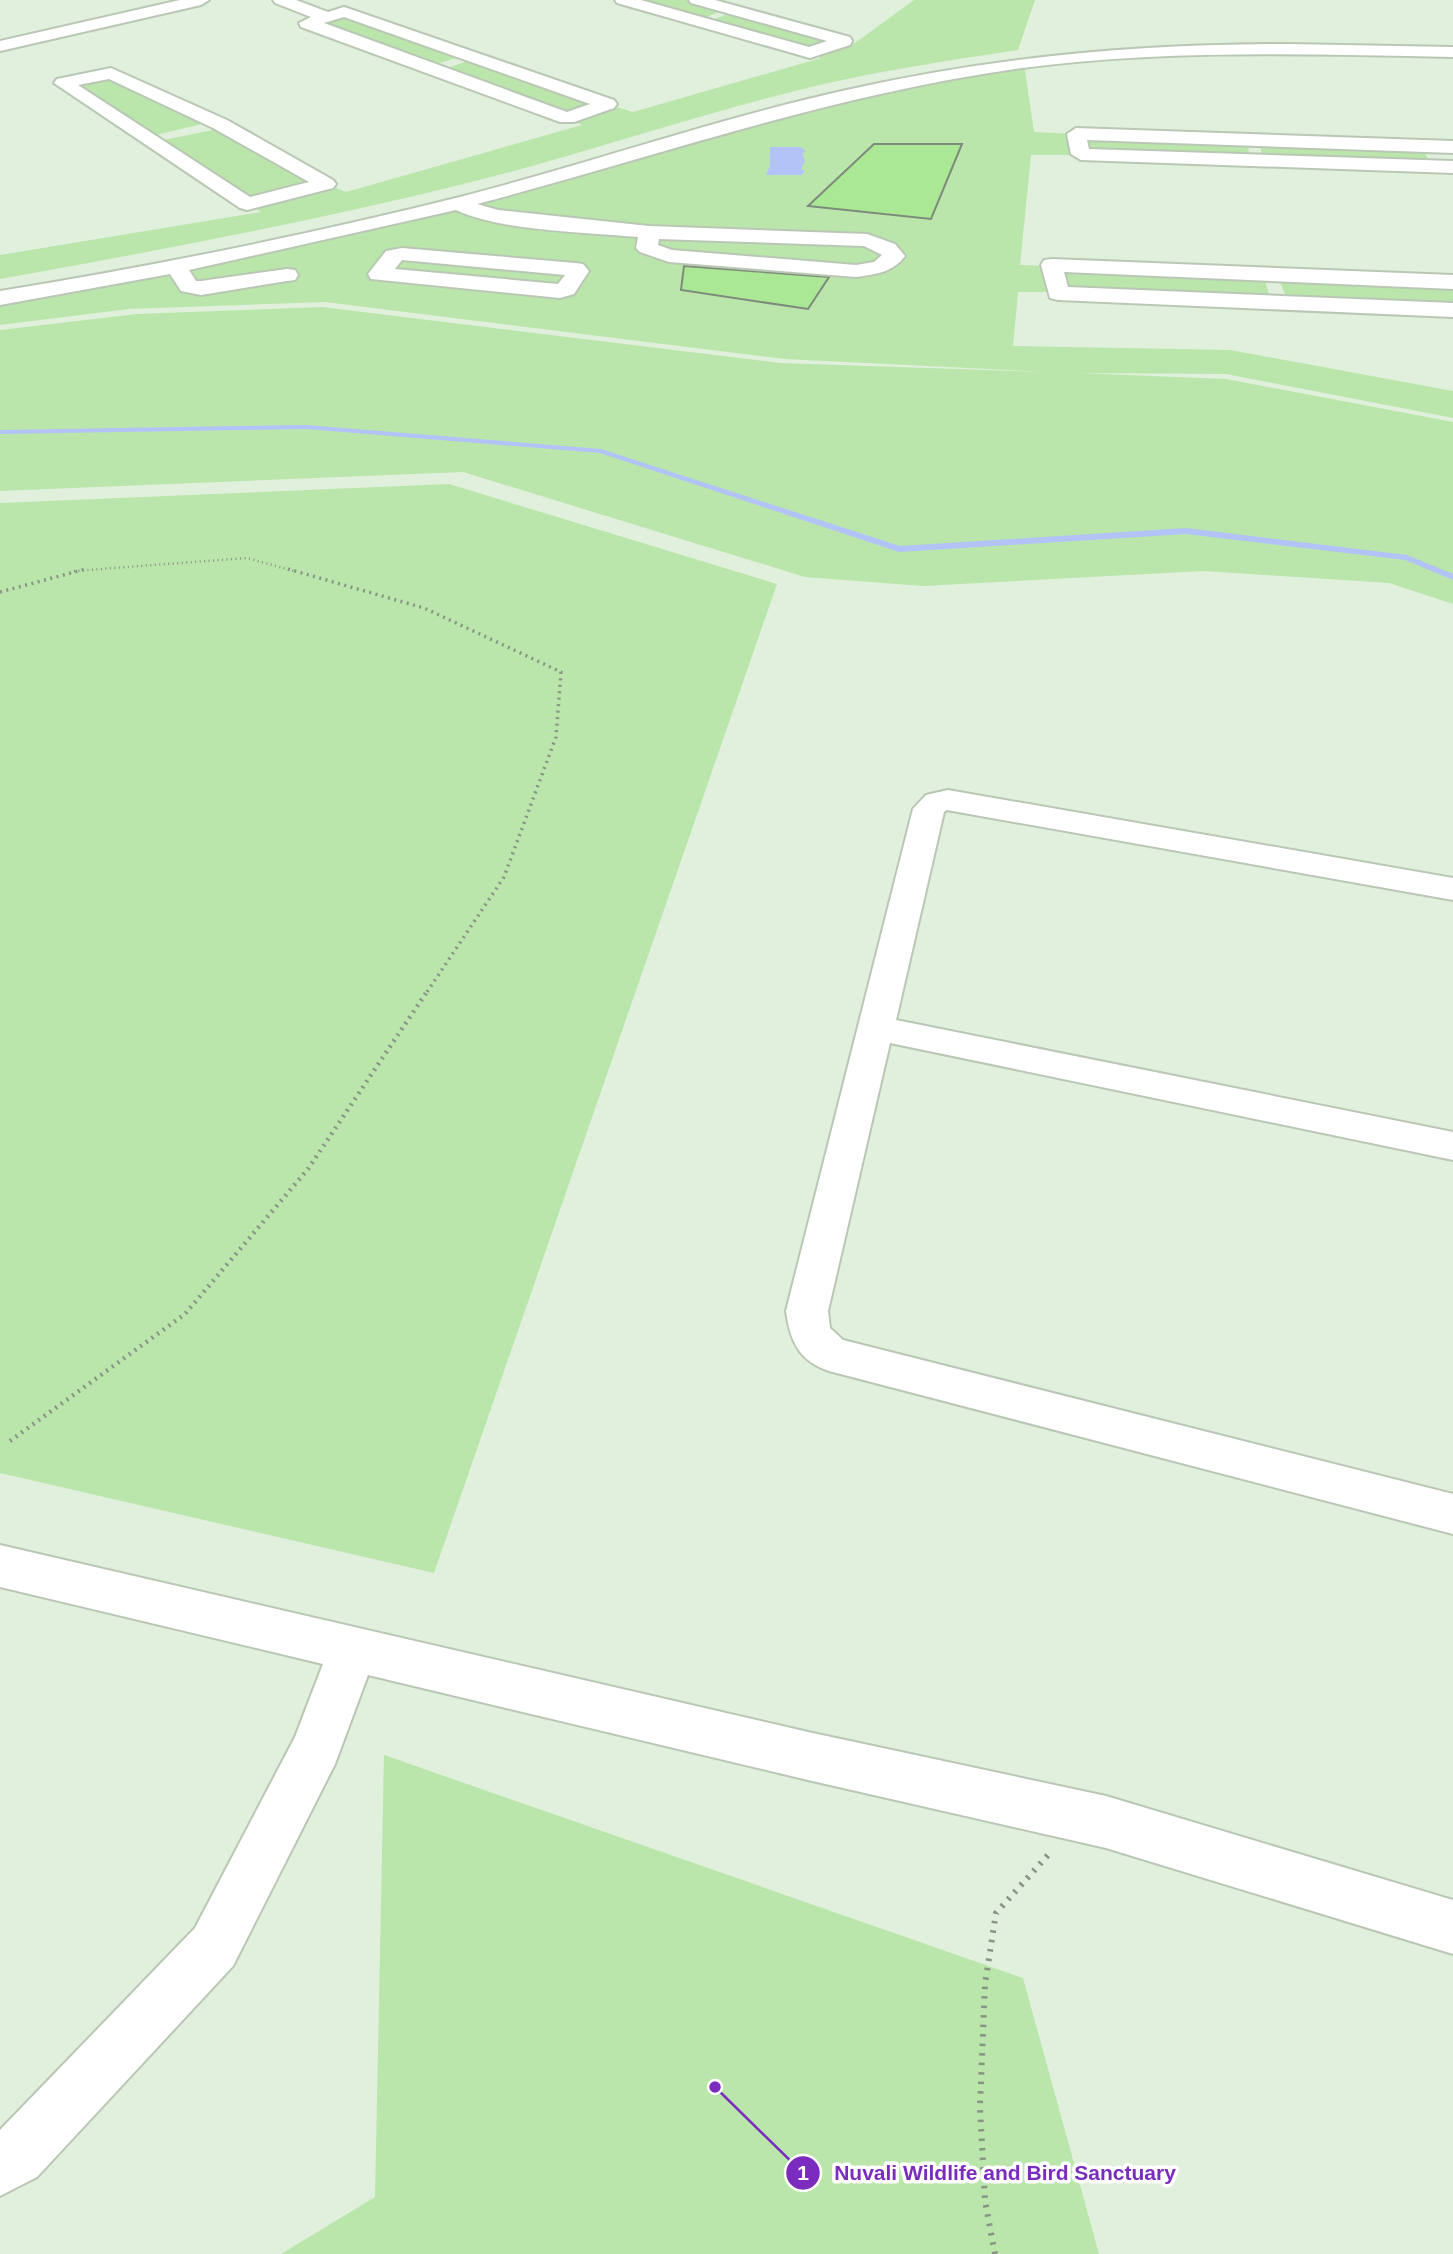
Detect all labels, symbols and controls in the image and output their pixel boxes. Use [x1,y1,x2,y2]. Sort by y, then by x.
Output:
callout: Nuvali Wildlife and Bird Sanctuary [785,2152,1190,2194]
text: 1 [797,2161,809,2184]
text: Nuvali Wildlife and Bird Sanctuary [834,2161,1176,2184]

